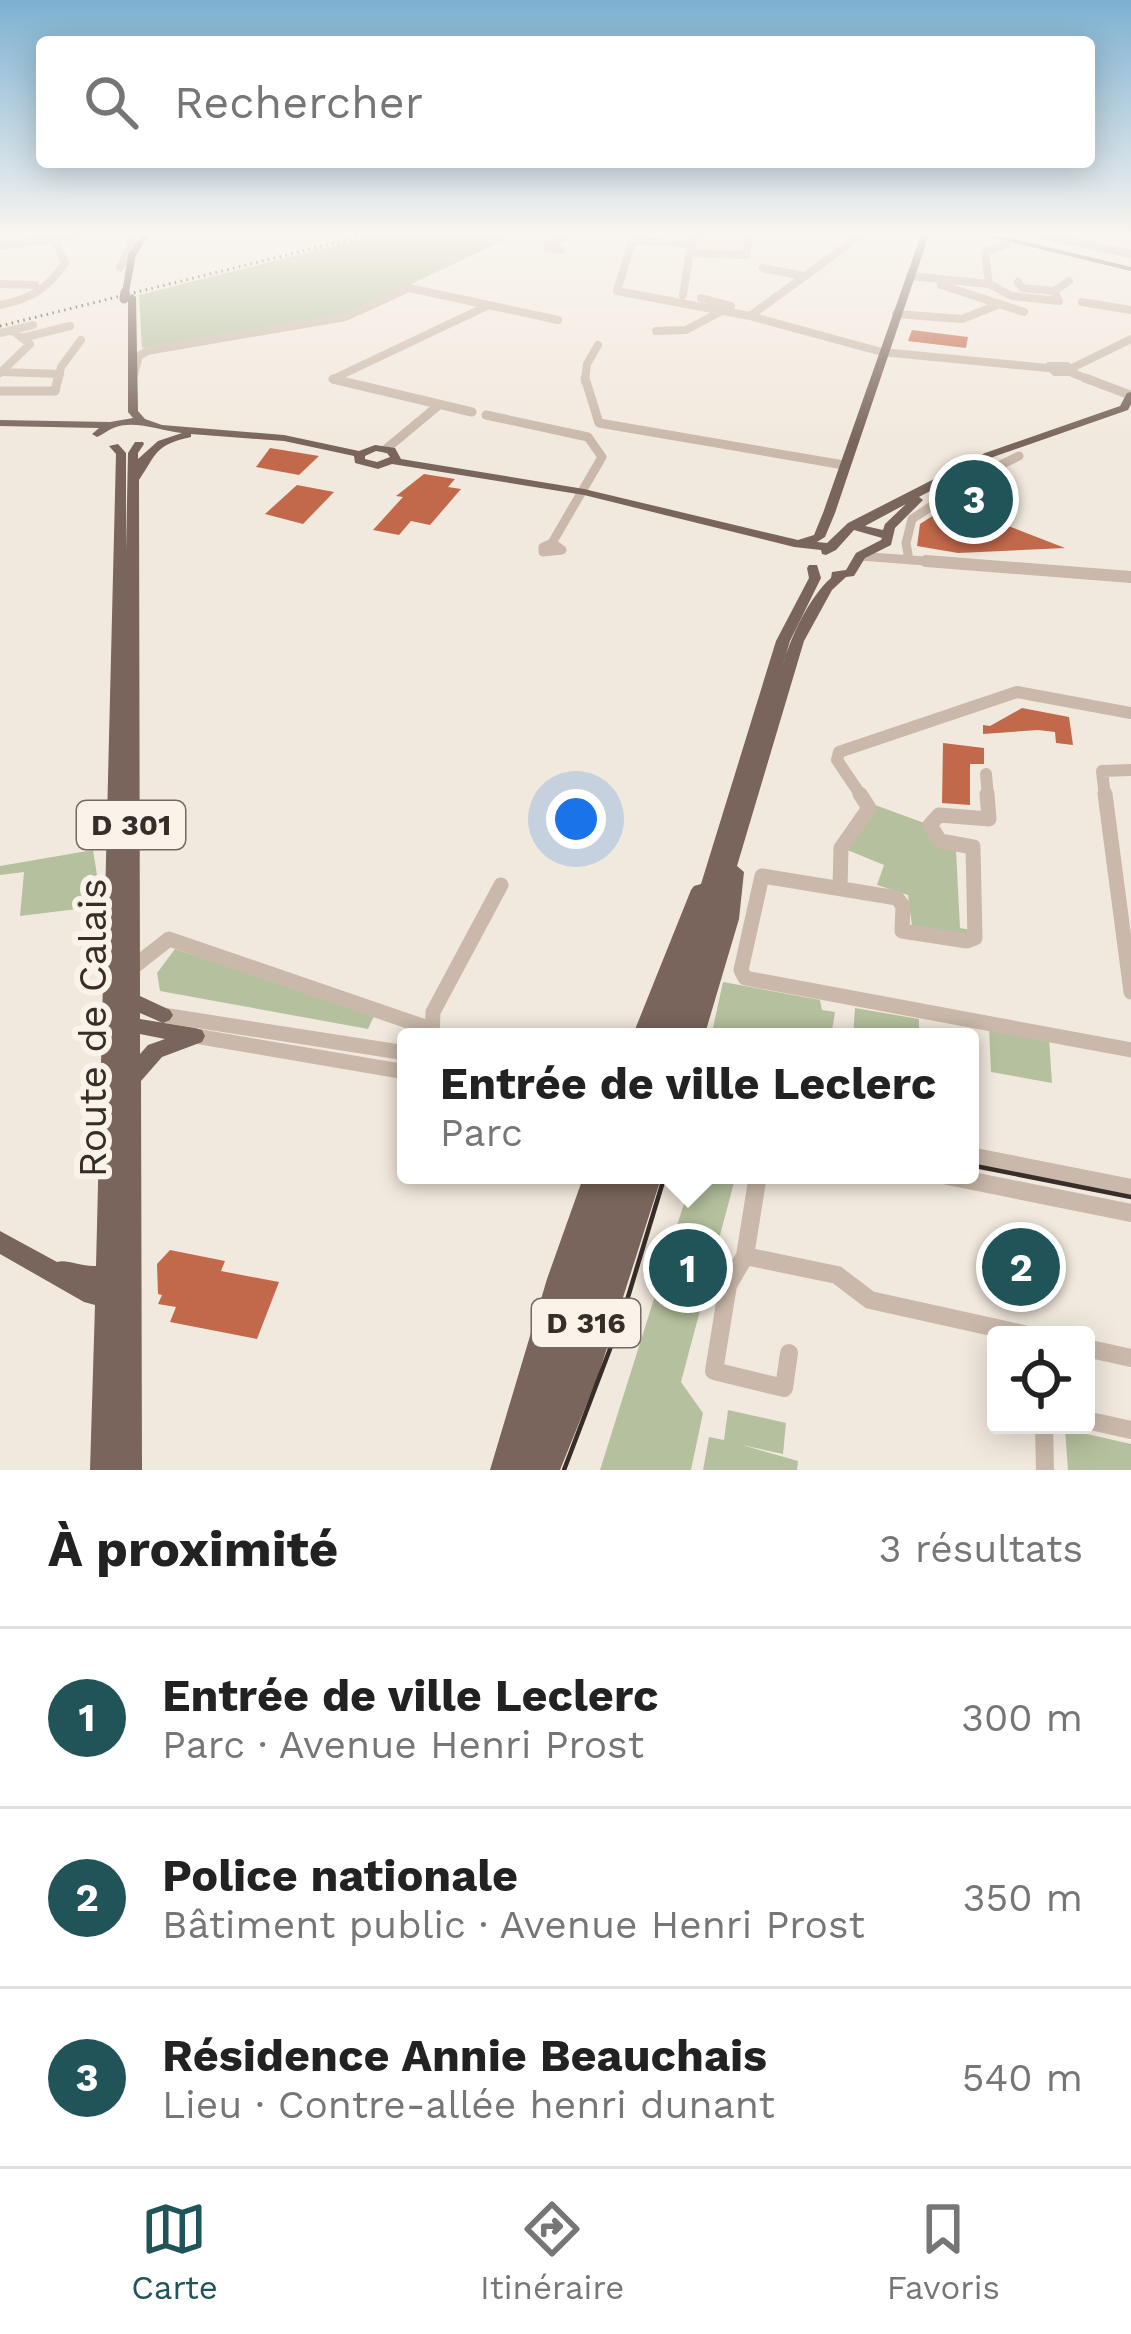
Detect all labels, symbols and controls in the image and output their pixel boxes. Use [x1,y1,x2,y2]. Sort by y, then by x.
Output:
search box [36,36,1095,168]
icon: search [78,69,144,135]
text: Rechercher [174,76,423,129]
pin: 3 [935,454,1013,544]
your location [546,789,606,849]
road number: D 301 [77,801,185,849]
street label: Route de Calais [70,879,115,1177]
popup [397,1028,979,1184]
text: Entrée de ville Leclerc [440,1057,936,1110]
text: Parc [440,1110,523,1155]
pin: 2 [982,1222,1060,1312]
pin: 1 [649,1223,727,1313]
road number: D 316 [532,1299,640,1347]
map controls [987,1326,1095,1434]
button: locate [987,1326,1095,1434]
text: À proximité [48,1519,338,1578]
text: 3 résultats [879,1526,1083,1571]
text: Entrée de ville Leclerc [162,1669,658,1722]
text: 1 [79,1695,95,1740]
text: 300 m [961,1695,1083,1740]
text: Parc · Avenue Henri Prost [162,1722,644,1767]
text: Police nationale [162,1849,518,1902]
text: 2 [75,1875,99,1920]
text: 350 m [963,1875,1083,1920]
text: Bâtiment public · Avenue Henri Prost [162,1902,865,1947]
text: Résidence Annie Beauchais [162,2029,767,2082]
text: 3 [75,2055,99,2100]
text: 540 m [962,2055,1083,2100]
text: Lieu · Contre-allée henri dunant [162,2082,775,2127]
tab: Carte [131,2196,218,2307]
tab: Itinéraire [480,2196,624,2307]
tab: Favoris [887,2196,1000,2307]

